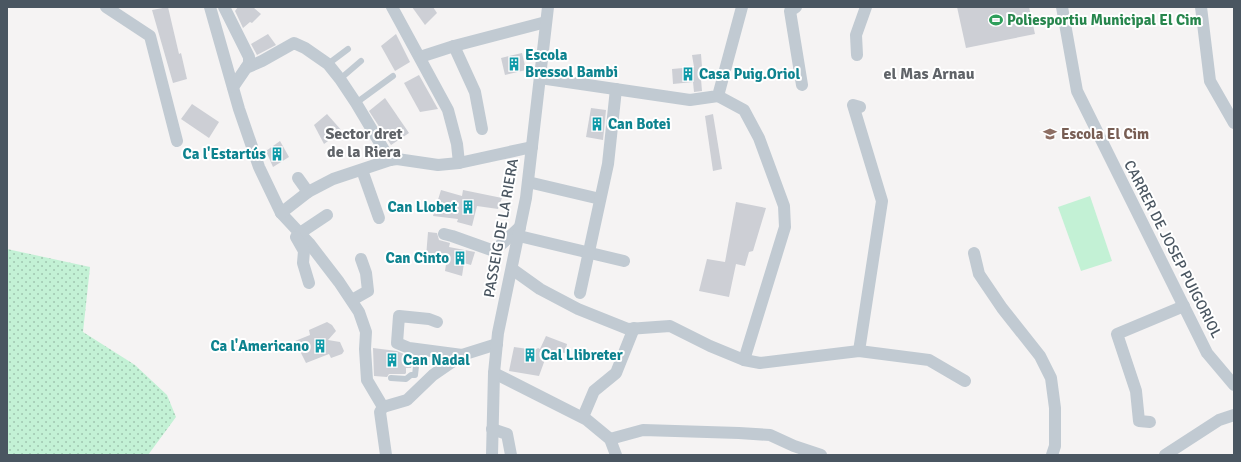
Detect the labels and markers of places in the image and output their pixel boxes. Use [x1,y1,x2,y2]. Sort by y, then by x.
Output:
place label: Poliesportiu Municipal El Cim [1007,11,1202,29]
sports icon: Poliesportiu Municipal El Cim [988,12,1004,28]
place label: Escola Bressol Bambi [525,46,618,81]
building icon: Escola Bressol Bambi [506,56,522,72]
place label: Casa Puig.Oriol [699,65,800,83]
building icon: Casa Puig.Oriol [680,66,696,82]
place label: Can Botei [608,115,671,133]
building icon: Can Botei [589,116,605,132]
place label: Escola El Cim [1061,125,1149,143]
school or university icon: Escola El Cim [1042,126,1058,142]
place label: Ca l'Estartús [183,145,266,163]
building icon: Ca l'Estartús [269,146,285,162]
place label: Can Llobet [387,198,457,216]
building icon: Can Llobet [460,199,476,215]
place label: Can Cinto [386,249,449,267]
building icon: Can Cinto [452,250,468,266]
place label: Ca l'Americano [210,337,309,355]
building icon: Ca l'Americano [312,338,328,354]
place label: Cal Llibreter [541,346,623,364]
building icon: Cal Llibreter [522,347,538,363]
place label: Can Nadal [403,351,470,369]
building icon: Can Nadal [384,352,400,368]

